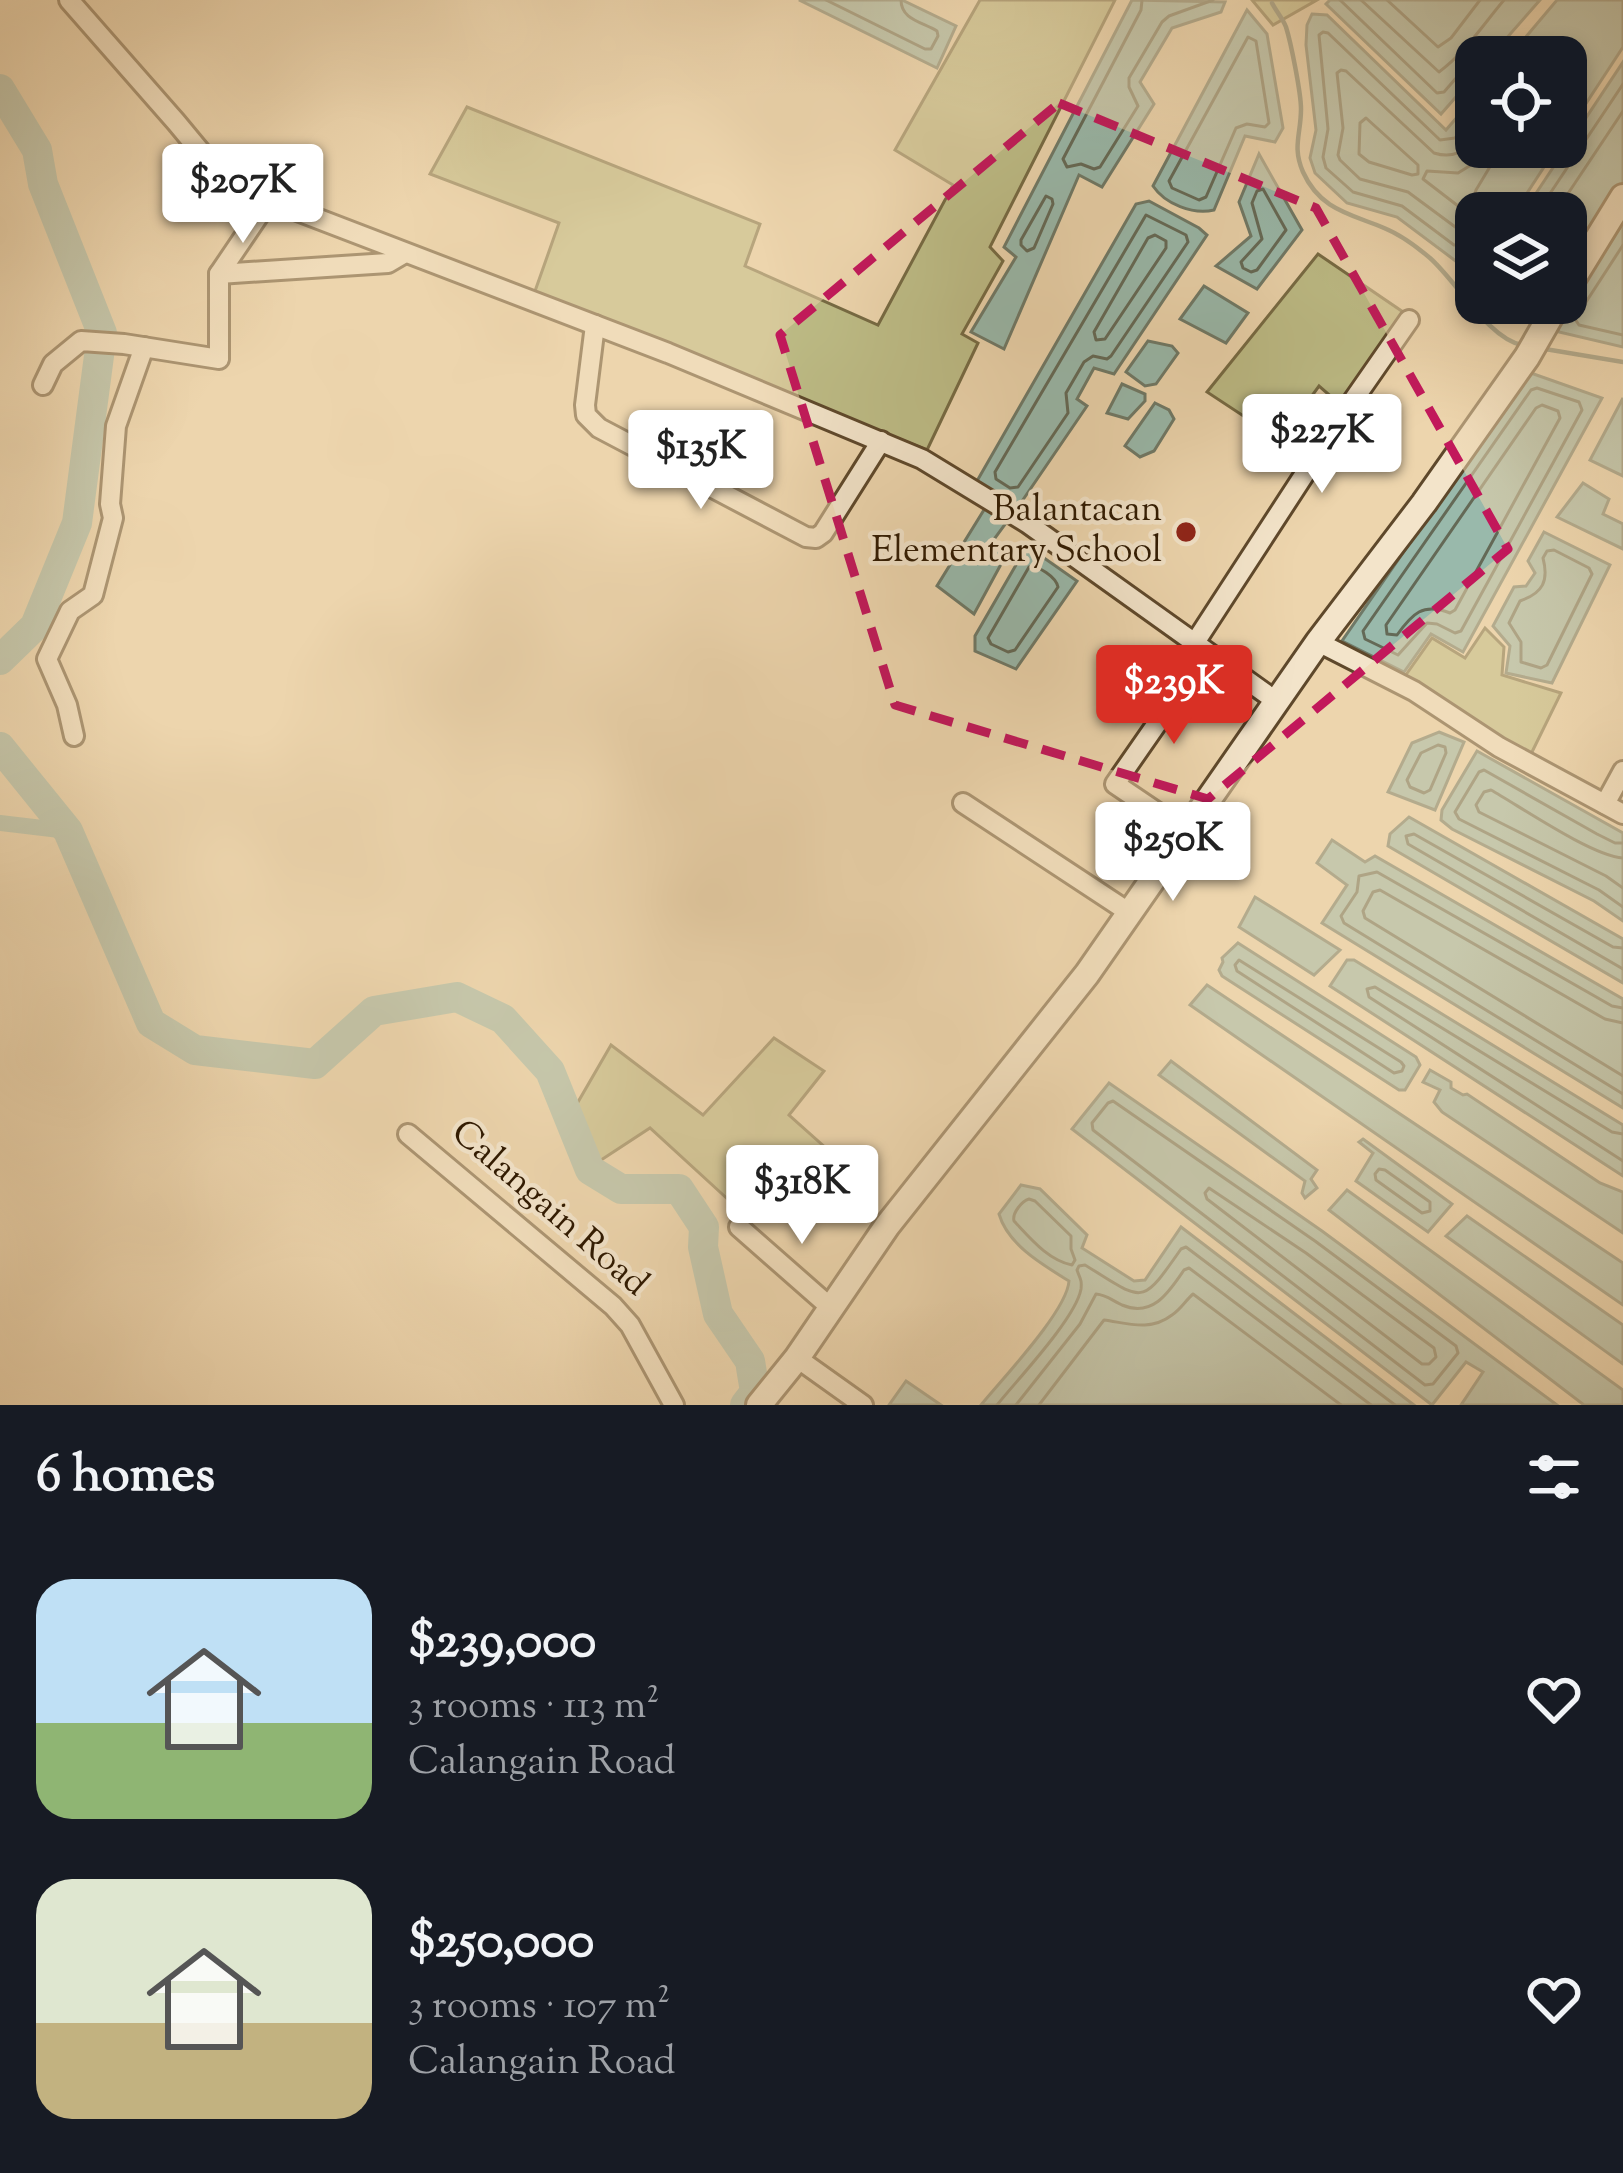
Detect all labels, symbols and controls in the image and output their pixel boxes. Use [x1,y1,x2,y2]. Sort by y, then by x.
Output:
map controls [1455,36,1587,324]
button: locate [1455,36,1587,168]
pin: $207K [159,144,327,246]
text: $207K [189,155,297,211]
button: layers [1455,192,1587,324]
pin: $227K [1238,394,1406,496]
text: $227K [1269,405,1375,461]
pin: $135K [617,410,785,512]
text: $135K [655,421,747,477]
place label: Balantacan Elementary School [872,485,1162,578]
marker: Balantacan Elementary School [1173,519,1199,545]
pin: $239K [1090,645,1258,747]
text: $239K [1123,656,1225,712]
pin: $250K [1089,802,1257,904]
text: $250K [1122,813,1224,869]
street label: Calangain Road [439,1108,659,1310]
pin: $318K [718,1145,886,1247]
text: $318K [753,1156,851,1212]
text: 6 homes [36,1441,215,1514]
icon: filters [1521,1444,1587,1510]
text: $239,000 [408,1607,596,1680]
icon: home [132,1627,276,1771]
icon: heart [1521,1666,1587,1732]
text: 3 rooms · 113 m² [408,1680,659,1736]
text: Calangain Road [408,1736,676,1792]
text: $250,000 [408,1907,594,1980]
icon: home [132,1927,276,2071]
icon: heart [1521,1966,1587,2032]
text: 3 rooms · 107 m² [408,1980,670,2036]
text: Calangain Road [408,2036,676,2092]

